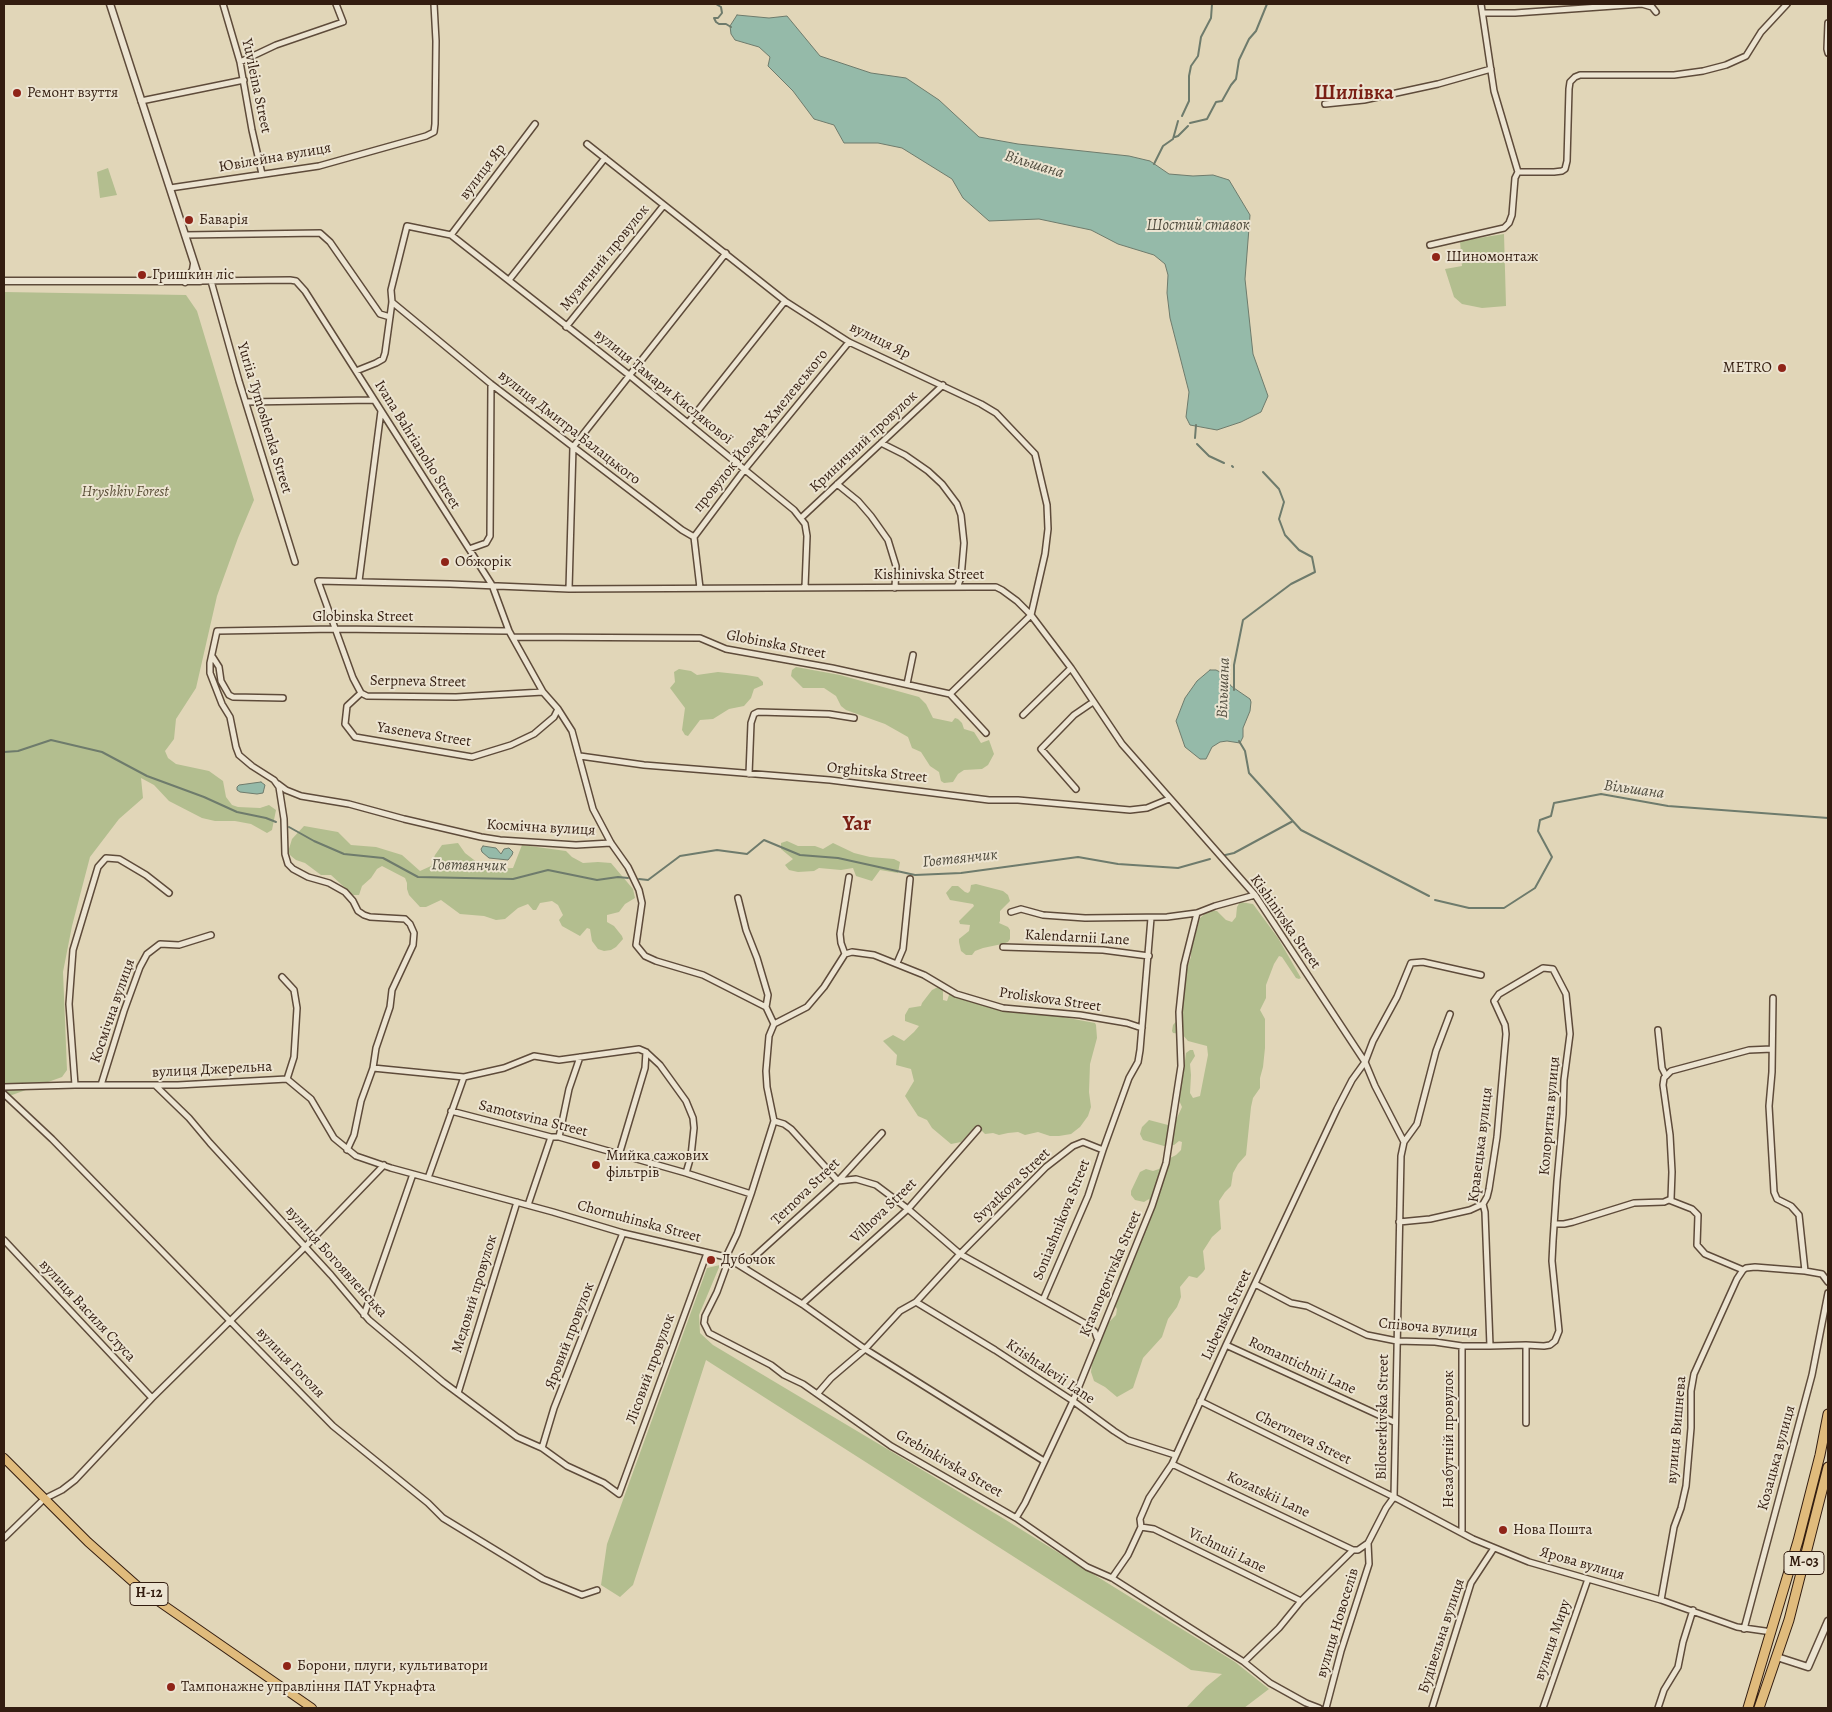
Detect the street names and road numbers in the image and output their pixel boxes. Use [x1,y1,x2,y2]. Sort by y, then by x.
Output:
street label: Yuvileina Street [237,37,275,135]
street label: Ювілейна вулиця [217,139,333,177]
street label: вулиця Яр [456,140,510,204]
street label: Музичний провулок [557,201,653,315]
street label: вулиця Яр [846,318,914,364]
street label: вулиця Тамари Кислякової [590,325,736,449]
street label: Yuriia Tymoshenka Street [232,340,296,496]
street label: провулок Йозефа Хмелевського [690,346,832,516]
street label: вулиця Дмитра Балацького [494,367,644,489]
street label: Ivana Bahrianoho Street [370,377,464,513]
street label: Криничний провулок [806,387,922,497]
street label: Kishinivska Street [873,566,985,584]
street label: Globinska Street [312,608,414,626]
street label: Globinska Street [725,627,827,663]
street label: Serpneva Street [370,672,466,692]
street label: Yaseneva Street [376,719,472,751]
street label: Orghitska Street [826,759,928,787]
street label: Космічна вулиця [486,816,596,840]
street label: Kishinivska Street [1246,871,1324,973]
street label: Kalendarnii Lane [1024,926,1130,950]
street label: Космічна вулиця [87,957,139,1065]
street label: Proliskova Street [998,984,1102,1016]
street label: Колоритна вулиця [1536,1056,1564,1176]
street label: вулиця Джерельна [151,1058,273,1082]
street label: Кравецька вулиця [1465,1086,1497,1204]
street label: Samotsvina Street [477,1097,589,1141]
street label: Svyatkova Street [970,1145,1054,1227]
street label: Ternova Street [768,1155,844,1229]
street label: Soniashnikova Street [1030,1157,1094,1283]
street label: Vilhova Street [847,1175,921,1247]
street label: Chornuhinska Street [575,1197,703,1247]
street label: вулиця Богоявленська [281,1203,391,1321]
street label: Krasnogorivska Street [1076,1208,1146,1340]
street label: Медовий провулок [448,1233,502,1355]
street label: вулиця Василя Стуса [35,1256,139,1366]
street label: Lubenska Street [1198,1267,1256,1363]
street label: Яровий провулок [541,1280,599,1392]
street label: Лісовий провулок [623,1311,679,1427]
street label: Співоча вулиця [1378,1315,1478,1341]
street label: вулиця Гоголя [252,1324,328,1402]
street label: Romantichnii Lane [1245,1333,1359,1399]
street label: Krishtalevii Lane [1002,1336,1098,1408]
street label: Bilotserkivska Street [1373,1354,1393,1480]
street label: Незабутній провулок [1440,1370,1458,1508]
street label: вулиця Вишнева [1663,1375,1691,1485]
street label: Козацька вулиця [1754,1403,1800,1513]
street label: Chervneva Street [1252,1407,1354,1469]
street label: Grebinkivska Street [892,1426,1006,1502]
street label: Kozatskii Lane [1224,1468,1312,1522]
street label: Vichnuii Lane [1185,1524,1269,1578]
street label: Ярова вулиця [1537,1543,1627,1585]
road number: М-03 [1784,1552,1824,1575]
street label: вулиця Новоселів [1313,1566,1363,1680]
street label: Будівельна вулиця [1415,1576,1469,1696]
road number: Н-12 [130,1582,168,1606]
street label: вулиця Миру [1531,1597,1575,1683]

